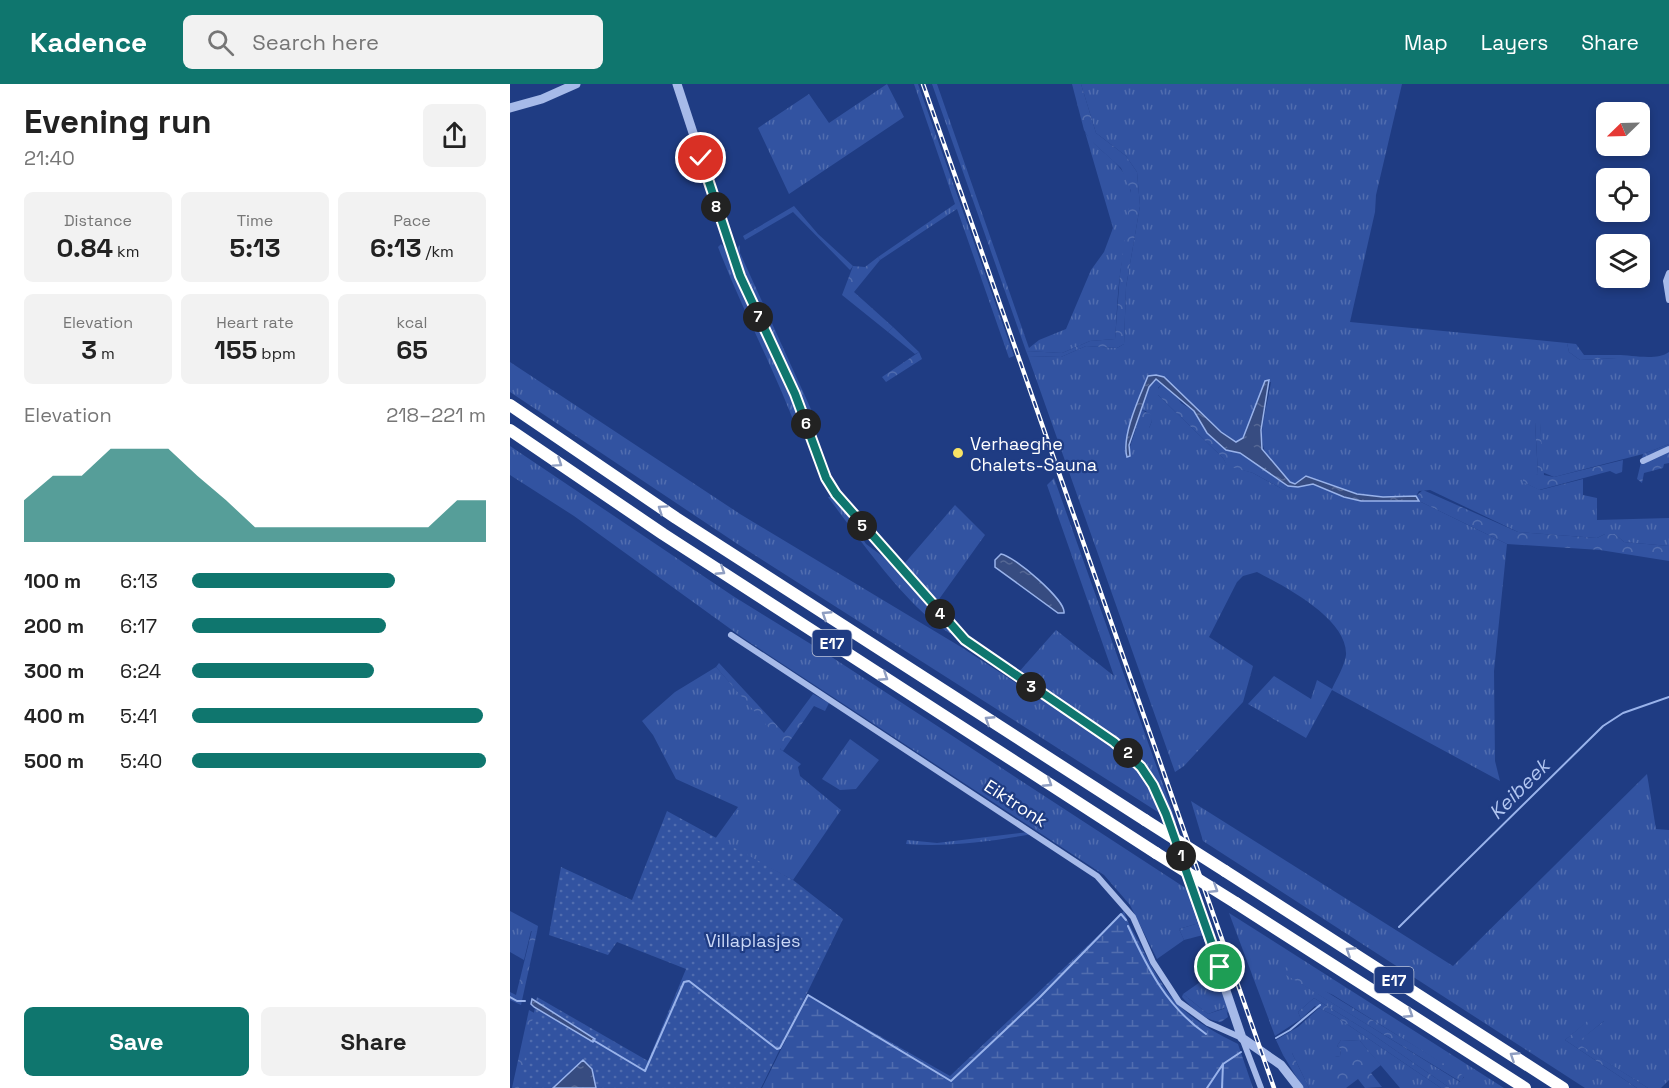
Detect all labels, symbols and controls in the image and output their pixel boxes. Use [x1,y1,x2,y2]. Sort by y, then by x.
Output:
search box [183,15,603,69]
text: Kadence [30,24,147,60]
icon: search [204,26,237,59]
text: Search here [252,28,379,56]
text: Map [1404,29,1448,56]
text: Layers [1481,29,1548,56]
text: Share [1581,29,1639,56]
text: Evening run [24,101,212,143]
north arrow [1596,102,1650,156]
map controls [1596,102,1650,288]
button: share [423,104,486,167]
pin [675,132,726,183]
icon: check [684,141,717,174]
text: 21:40 [24,145,75,171]
button: locate [1596,168,1650,222]
pin: 8 [701,192,731,222]
text: 8 [711,196,721,217]
text: Distance [64,210,132,231]
text: Time [237,210,273,231]
text: Pace [393,210,431,231]
text: 0.84 [57,231,113,265]
text: 5:13 [230,231,280,265]
text: 6:13 [370,231,421,265]
button: layers [1596,234,1650,288]
text: km [113,241,139,262]
text: /km [421,241,454,262]
pin: 7 [743,302,773,332]
text: 7 [754,306,762,327]
text: Elevation [63,312,133,333]
text: Heart rate [216,312,294,333]
text: kcal [397,312,427,333]
text: 3 [81,333,97,367]
text: 155 [214,333,257,367]
text: 65 [396,333,428,367]
text: m [97,343,115,364]
text: bpm [257,343,296,364]
text: Elevation [24,402,112,428]
text: 218–221 m [386,402,486,428]
pin: 6 [791,409,821,439]
text: 6 [801,413,811,434]
place label: Verhaeghe Chalets-Sauna [970,432,1097,476]
marker: Verhaeghe Chalets-Sauna [951,446,965,460]
one-way arrow [552,456,563,467]
one-way arrow [658,505,669,516]
pin: 5 [847,511,877,541]
text: 5 [857,515,867,536]
one-way arrow [714,564,725,575]
text: 100 m [24,568,81,594]
text: 6:13 [120,568,158,594]
pin: 4 [925,599,955,629]
text: 4 [935,603,945,624]
one-way arrow [821,611,832,622]
text: 200 m [24,613,84,639]
text: 6:17 [120,613,157,639]
road number: E17 [812,630,852,656]
text: 300 m [24,658,84,684]
text: 6:24 [120,658,161,684]
one-way arrow [877,670,888,681]
pin: 3 [1016,672,1046,702]
text: 3 [1026,676,1036,697]
text: 400 m [24,703,85,729]
text: 5:41 [120,703,157,729]
one-way arrow [985,717,996,728]
pin: 2 [1113,738,1143,768]
text: 2 [1123,742,1133,763]
text: 500 m [24,748,84,774]
text: 5:40 [120,748,162,774]
water label: Keibeek [1483,751,1557,825]
street label: Eiktronk [980,774,1052,832]
one-way arrow [1041,776,1052,787]
pin: 1 [1166,841,1196,871]
text: 1 [1177,845,1185,866]
one-way arrow [1207,882,1218,893]
park label: Villaplasjes [705,929,801,952]
pin [1194,941,1245,992]
one-way arrow [1345,948,1356,959]
icon: arrive [1203,950,1236,983]
road number: E17 [1374,967,1414,993]
button: Save [24,1007,249,1076]
button: Share [261,1007,486,1076]
one-way arrow [1402,1007,1413,1018]
one-way arrow [1510,1052,1520,1064]

